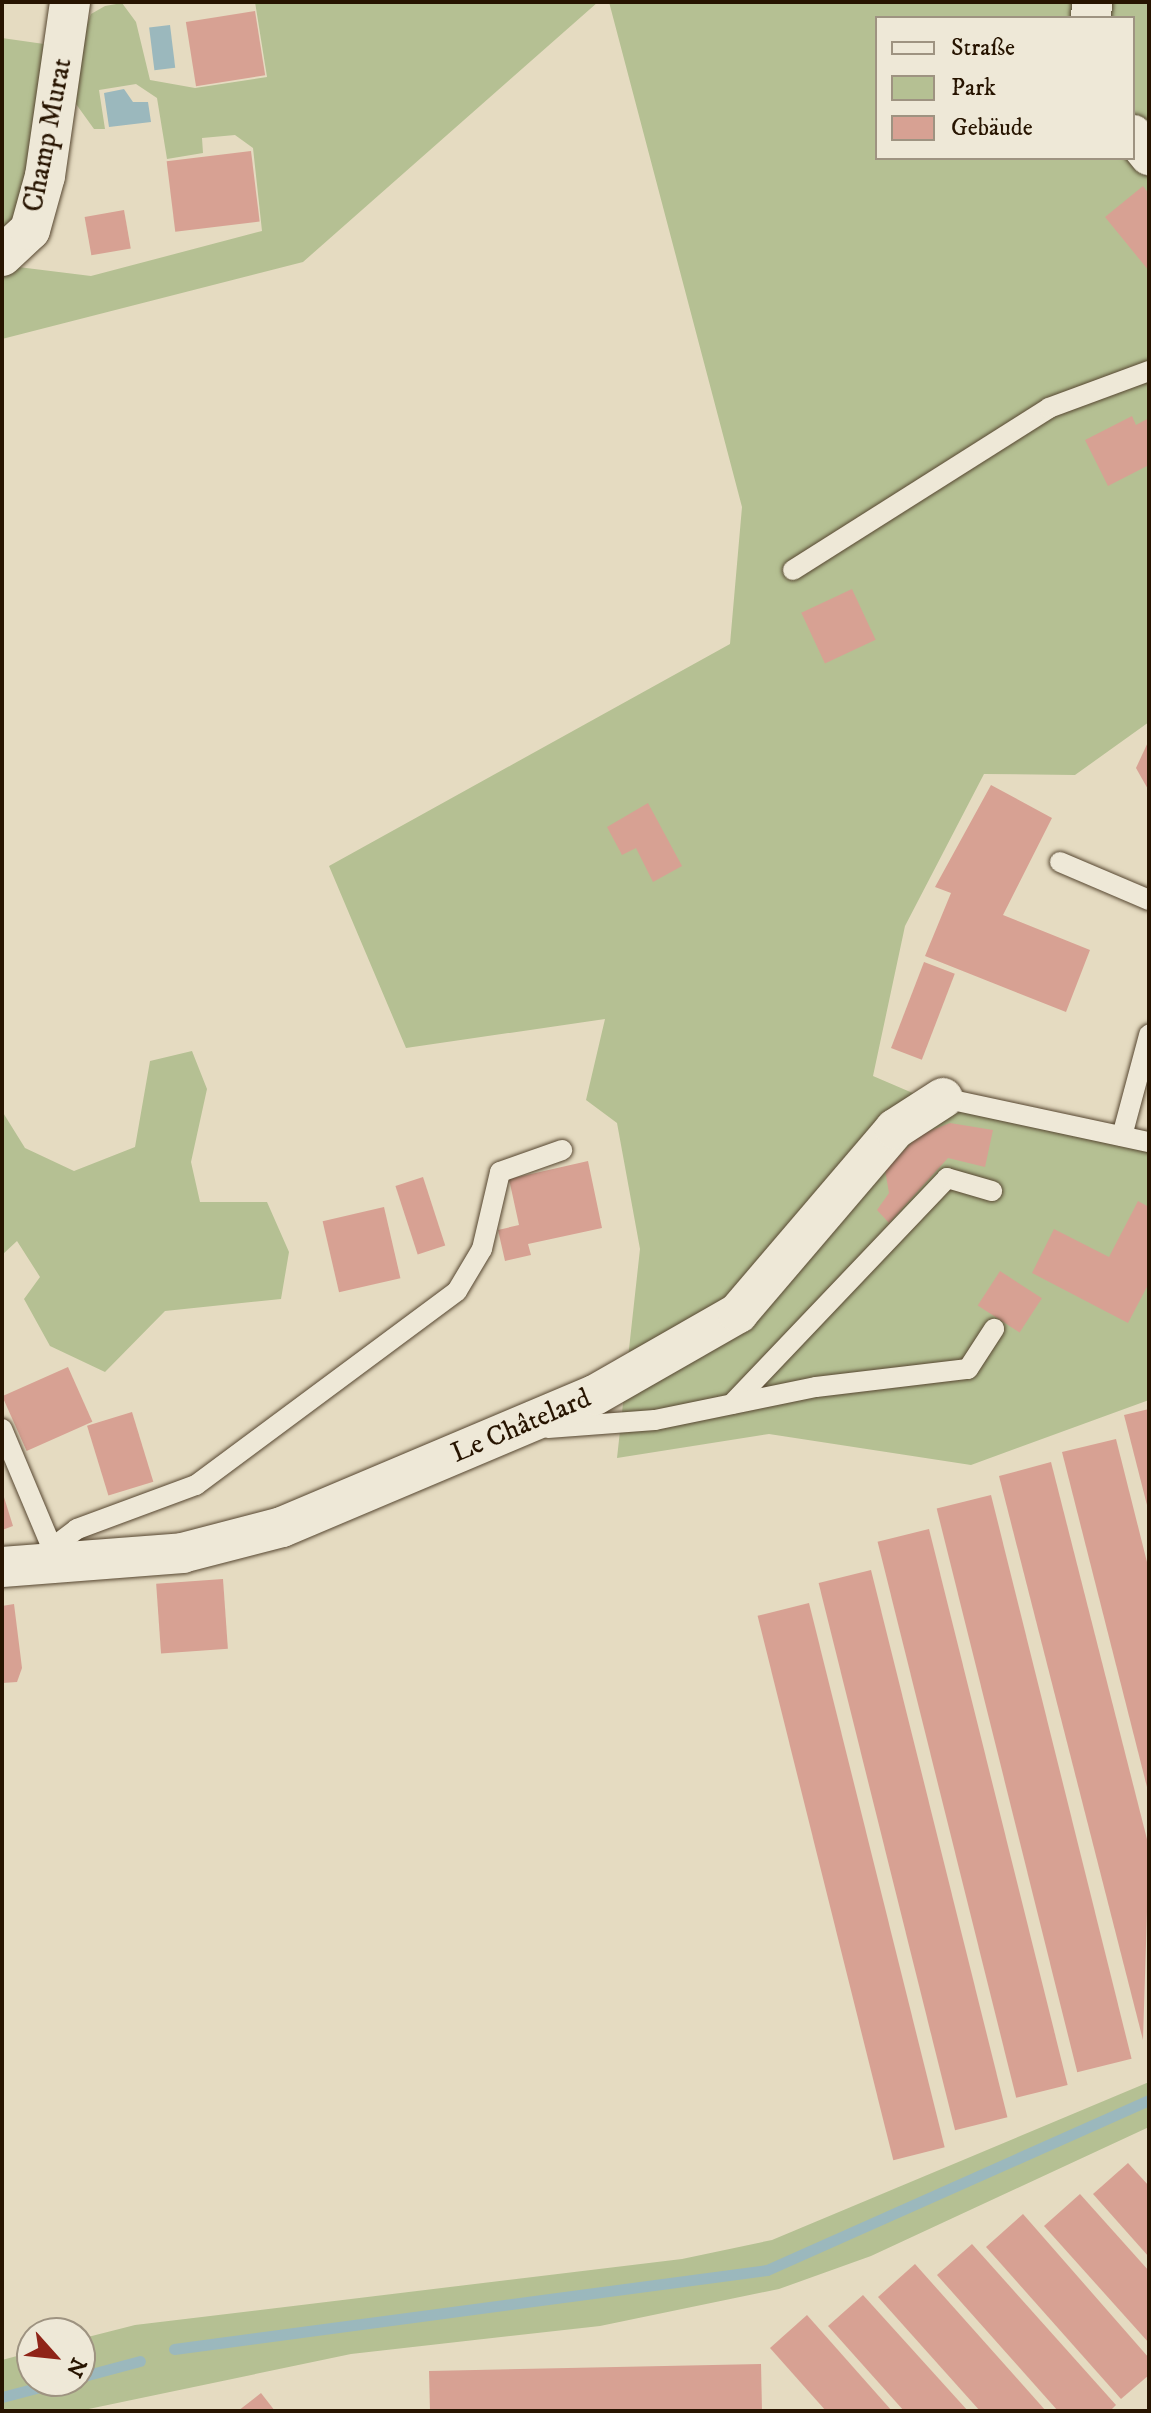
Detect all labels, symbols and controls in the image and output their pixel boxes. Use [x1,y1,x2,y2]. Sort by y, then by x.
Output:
legend [875,16,1135,160]
text: Straße [951,33,1015,63]
street label: Champ Murat [17,55,79,215]
text: Park [951,73,996,103]
text: Gebäude [951,113,1033,143]
street label: Le Châtelard [446,1382,596,1470]
north arrow [16,2317,96,2397]
text: N [60,2353,92,2381]

